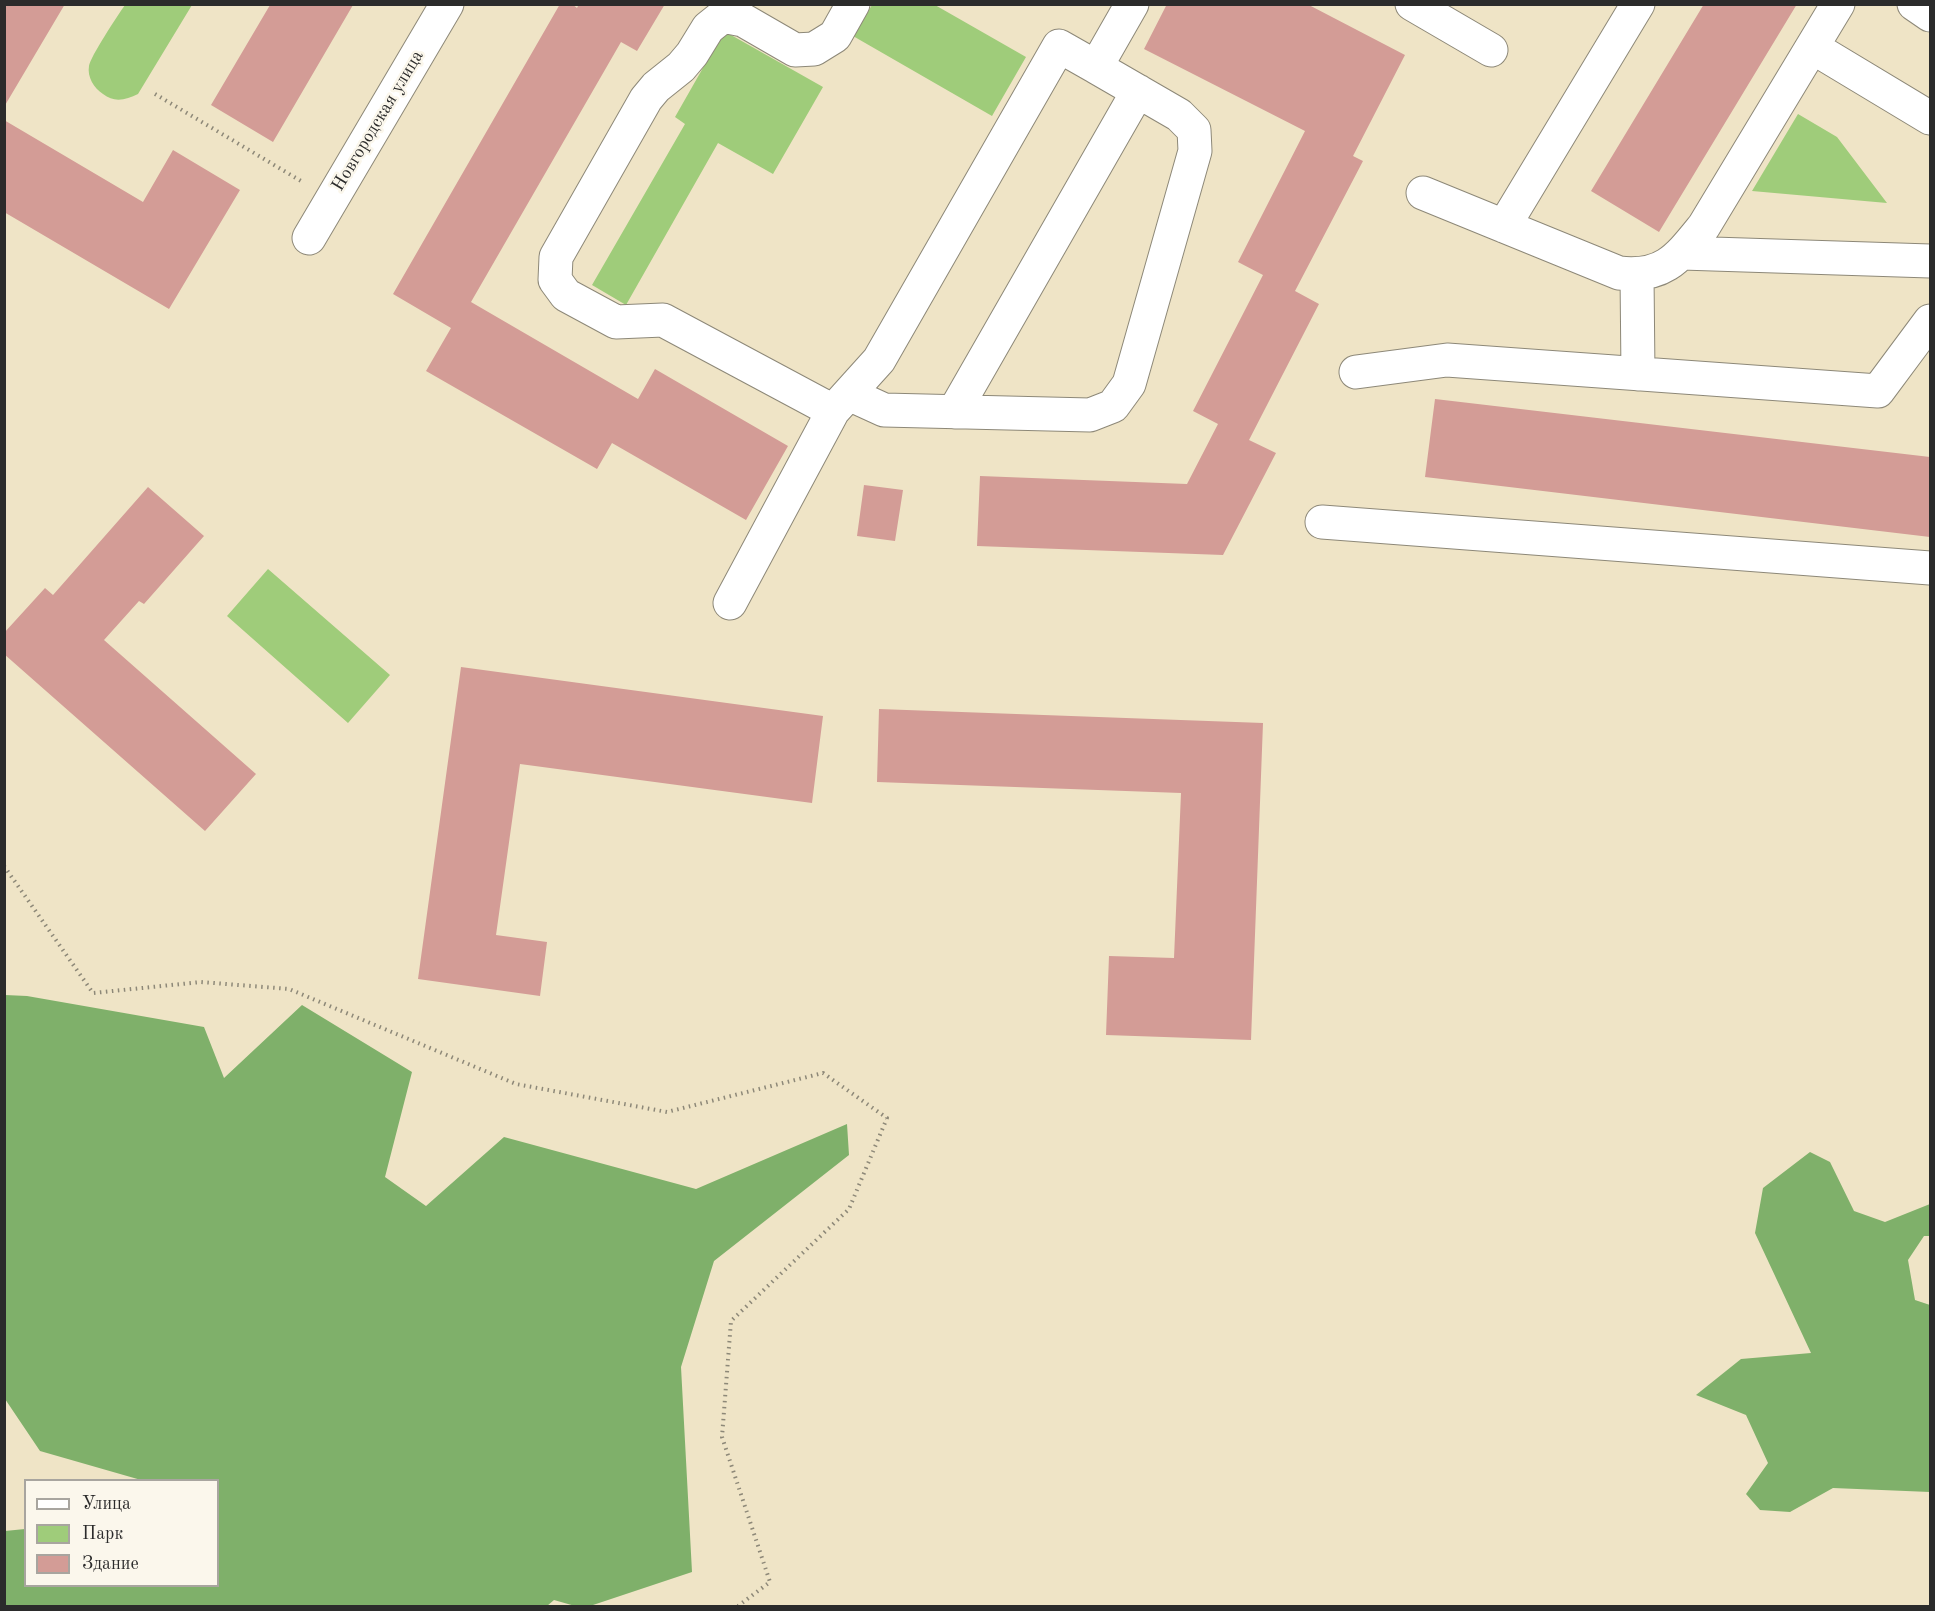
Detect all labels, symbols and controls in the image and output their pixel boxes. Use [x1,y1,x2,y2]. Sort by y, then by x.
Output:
street label: Новгородская улица [327,47,429,195]
legend [24,1479,219,1587]
text: Улица [82,1495,131,1513]
text: Парк [82,1525,123,1543]
text: Здание [82,1555,139,1573]

